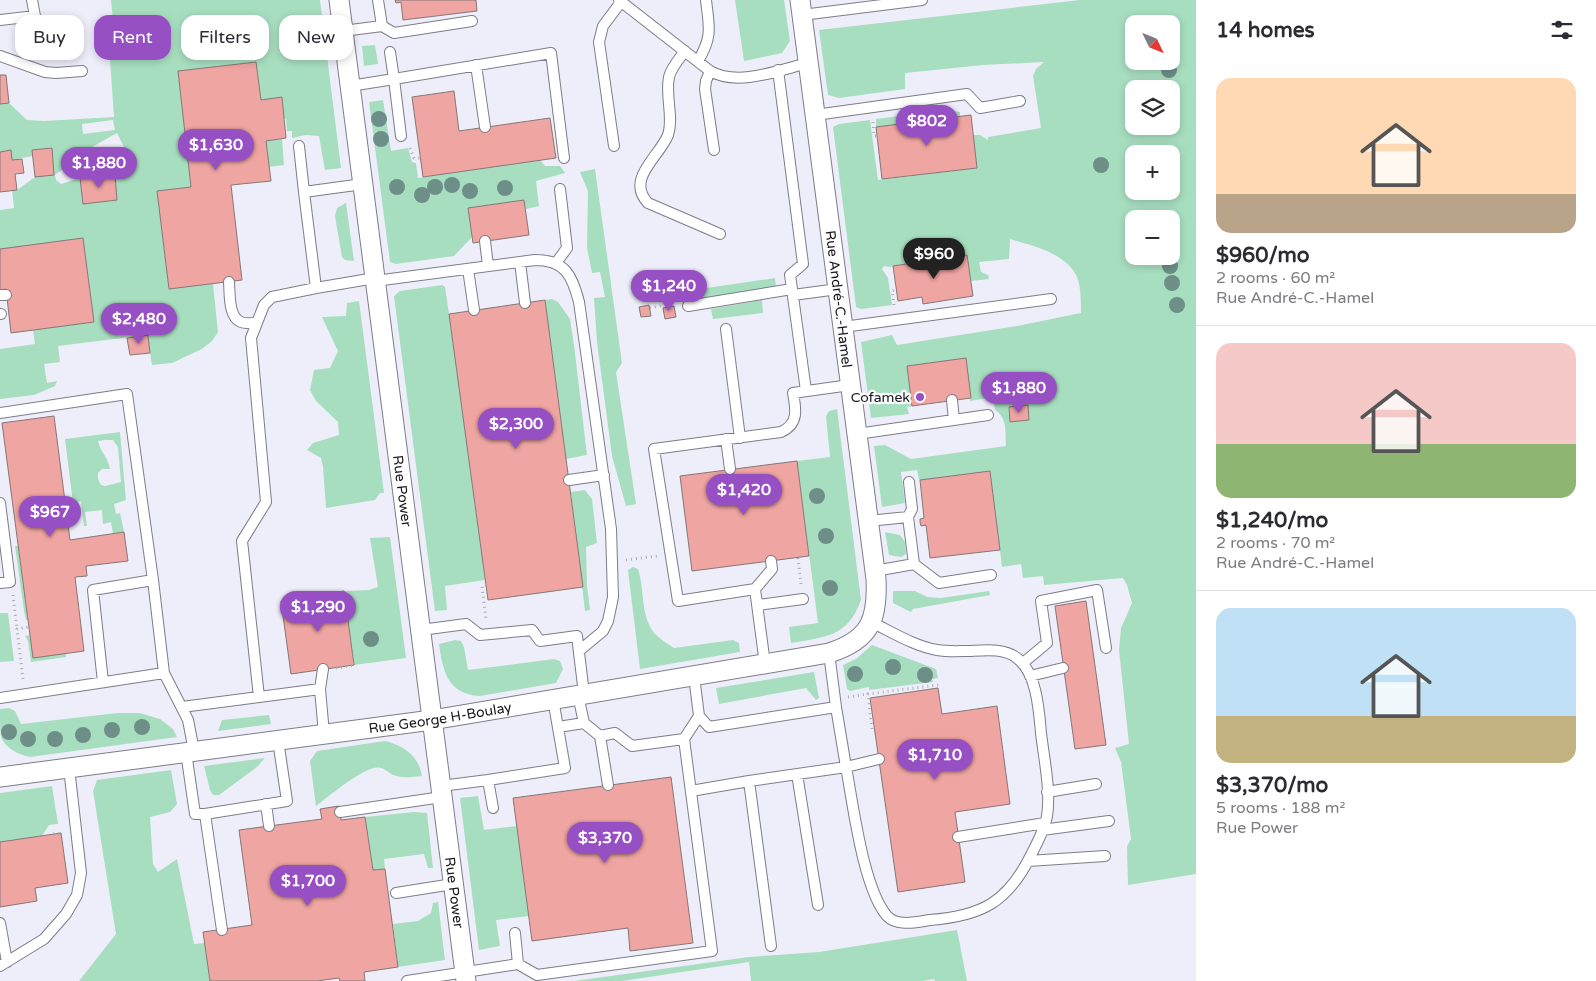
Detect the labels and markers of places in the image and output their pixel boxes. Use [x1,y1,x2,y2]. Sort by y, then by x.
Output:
pin: $802 [897,104,957,147]
pin: $1,630 [175,128,257,171]
pin: $1,880 [58,146,140,189]
pin: $960 [904,238,964,280]
pin: $1,240 [628,270,710,312]
pin: $2,480 [98,302,180,345]
pin: $1,880 [978,372,1060,414]
place label: Cofamek [851,389,910,406]
marker: Cofamek [914,391,926,403]
pin: $2,300 [475,408,557,450]
pin: $1,420 [703,474,785,516]
pin: $967 [20,496,80,538]
pin: $1,290 [277,590,359,633]
pin: $1,710 [894,738,976,781]
pin: $3,370 [564,822,646,864]
pin: $1,700 [267,864,349,907]

